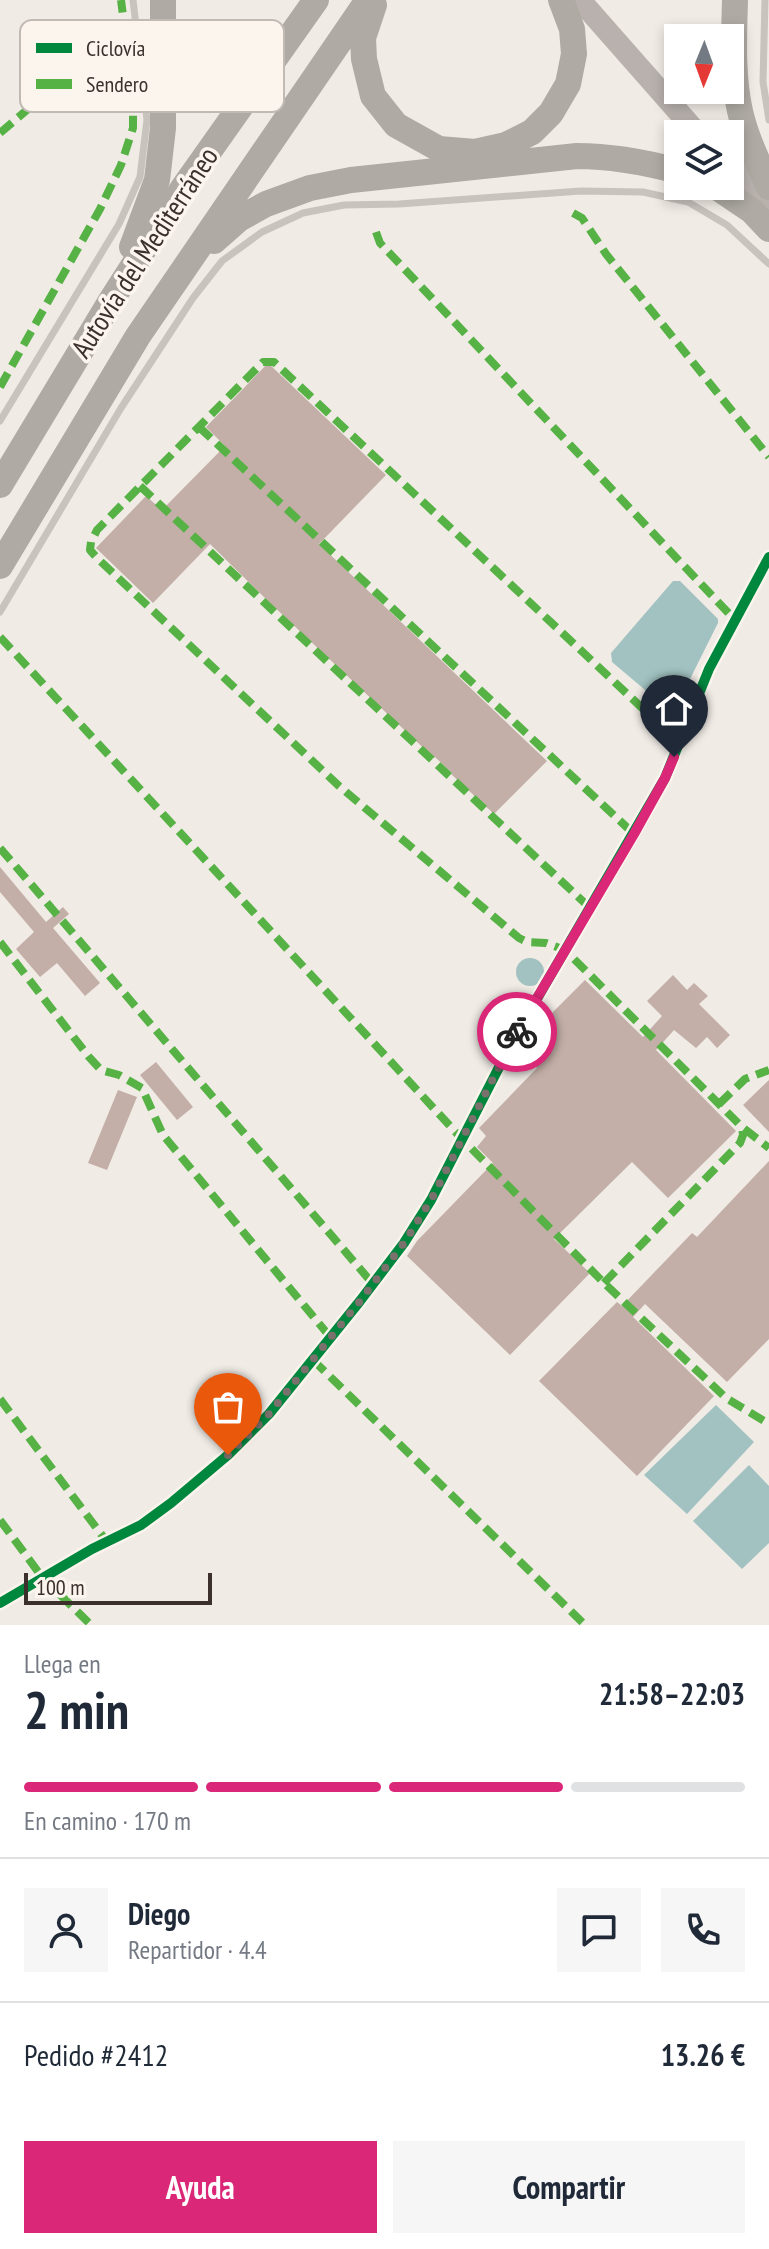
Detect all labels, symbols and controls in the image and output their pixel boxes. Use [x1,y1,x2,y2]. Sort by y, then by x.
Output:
legend [20,20,284,112]
north arrow [664,24,744,104]
map controls [664,24,744,200]
text: Ciclovía [86,34,145,62]
text: Sendero [86,70,148,98]
button: layers [664,120,744,200]
street label: Autovía del Mediterráneo [62,140,226,364]
pin [640,675,708,757]
icon: home [652,687,696,731]
courier [477,992,557,1072]
icon: bike [495,1010,539,1054]
pin [194,1373,262,1455]
icon: bag [206,1385,250,1429]
scale bar [24,1569,212,1605]
text: 100 m [36,1573,85,1601]
text: Llega en [24,1647,101,1680]
text: 21:58–22:03 [599,1674,745,1713]
text: 2 min [24,1676,129,1743]
text: En camino · 170 m [24,1804,191,1837]
button: person [24,1888,108,1972]
button: chat [557,1888,641,1972]
button: phone [661,1888,745,1972]
text: Diego [128,1894,190,1933]
text: Repartidor · 4.4 [128,1933,267,1966]
text: Pedido #2412 [24,2035,168,2074]
text: 13.26 € [661,2035,745,2074]
button: Ayuda [24,2141,377,2233]
button: Compartir [393,2141,745,2233]

